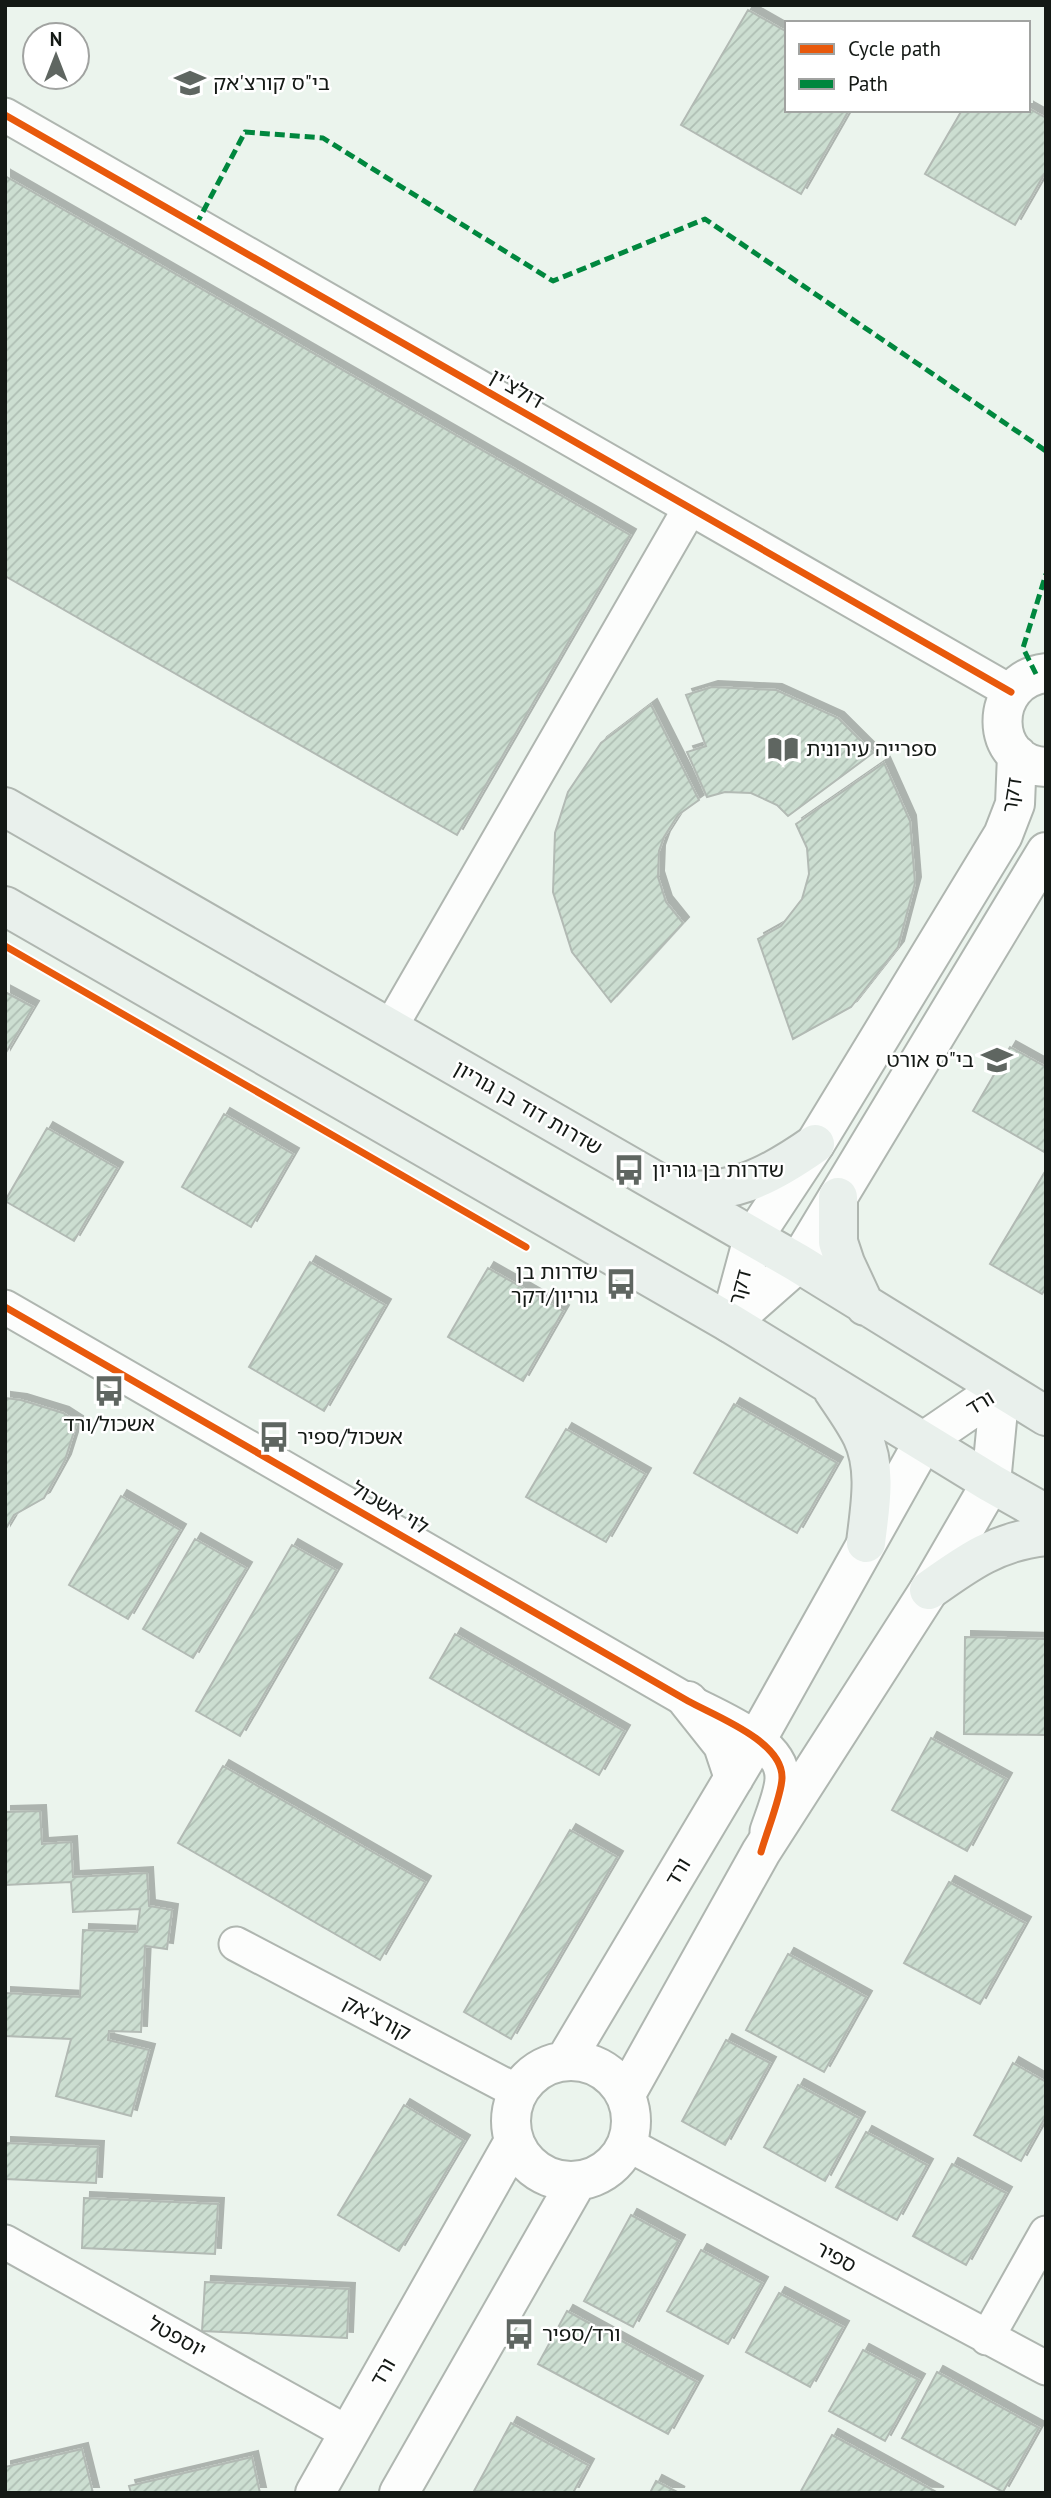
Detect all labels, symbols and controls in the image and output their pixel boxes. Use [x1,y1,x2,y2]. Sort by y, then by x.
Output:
north arrow [21,21,91,91]
legend [785,21,1030,112]
text: N [50,27,62,51]
text: Cycle path [848,35,941,62]
school or university icon: בי"ס קורצ'אק [173,66,207,100]
place label: בי"ס קורצ'אק [213,69,330,96]
text: Path [848,70,888,97]
street label: דולצ'ין [485,362,549,415]
library icon: ספרייה עירונית [766,732,800,766]
place label: ספרייה עירונית [806,735,937,762]
street label: דקר [995,775,1028,815]
school or university icon: בי"ס אורט [980,1043,1014,1077]
place label: בי"ס אורט [886,1046,974,1073]
street label: שדרות דוד בן גוריון [449,1054,607,1161]
bus stop icon: שדרות בן גוריון [612,1153,646,1187]
place label: שדרות בן גוריון [652,1156,784,1183]
place label: שדרות בן גוריון/דקר [511,1258,598,1309]
street label: דקר [722,1266,757,1308]
bus stop icon: שדרות בן גוריון/דקר [604,1267,638,1301]
bus stop icon: אשכול/ורד [92,1374,126,1408]
street label: ורד [961,1384,999,1421]
place label: אשכול/ורד [63,1410,155,1437]
bus stop icon: אשכול/ספיר [257,1420,291,1454]
place label: אשכול/ספיר [297,1423,403,1450]
street label: לוי אשכול [347,1475,434,1540]
street label: ורד [659,1853,696,1891]
street label: קורצ'אק [339,1989,416,2047]
street label: ספיר [811,2235,861,2278]
street label: יוספטל [143,2310,211,2364]
bus stop icon: ורד/ספיר [502,2317,536,2351]
place label: ורד/ספיר [542,2320,621,2347]
street label: ורד [364,2353,401,2391]

